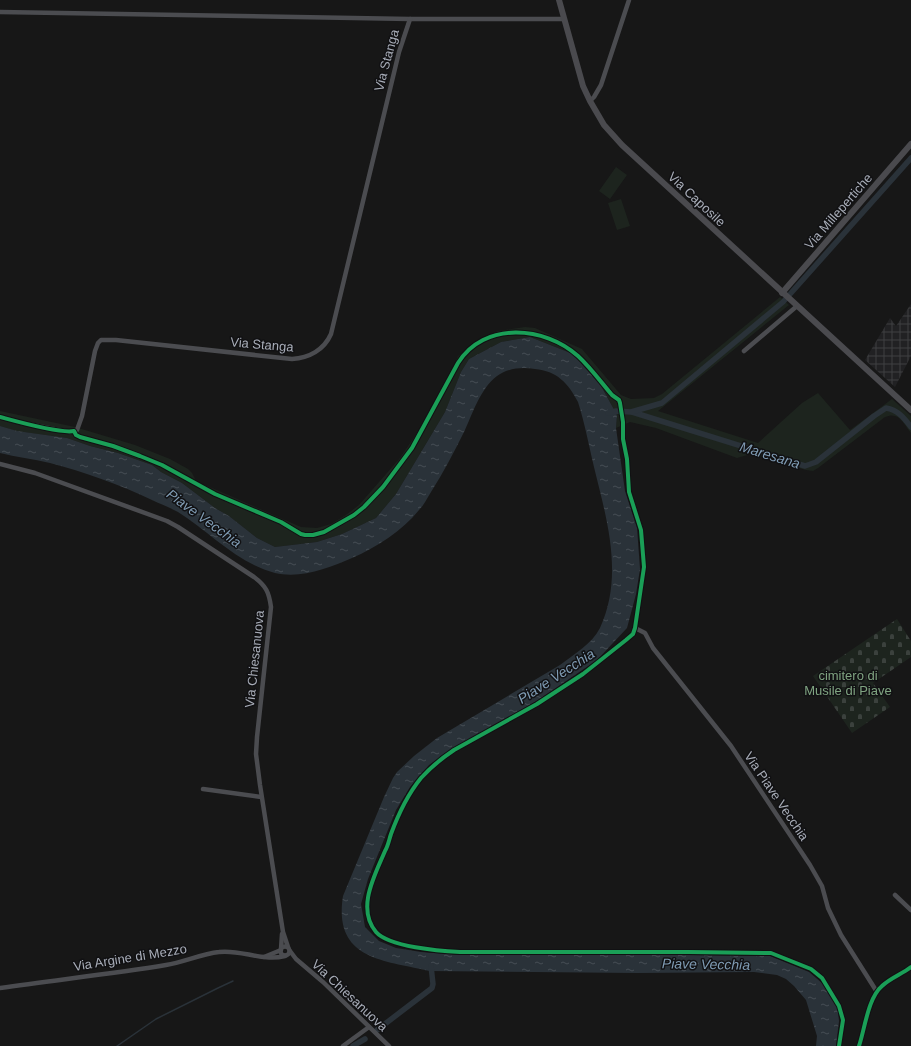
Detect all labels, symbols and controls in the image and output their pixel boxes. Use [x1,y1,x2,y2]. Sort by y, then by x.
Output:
street label: Via Stanga [371,27,402,93]
street label: Via Caposile [665,169,728,230]
street label: Via Millepertiche [802,171,875,252]
street label: Via Stanga [230,334,295,355]
water label: Maresana [738,438,802,472]
water label: Piave Vecchia [164,486,245,551]
street label: Via Chiesanuova [242,609,267,709]
water label: Piave Vecchia [515,645,598,707]
park label: cimitero di Musile di Piave [804,668,892,698]
street label: Via Piave Vecchia [741,749,812,844]
street label: Via Argine di Mezzo [72,941,188,974]
water label: Piave Vecchia [662,955,750,973]
street label: Via Chiesanuova [309,956,391,1035]

